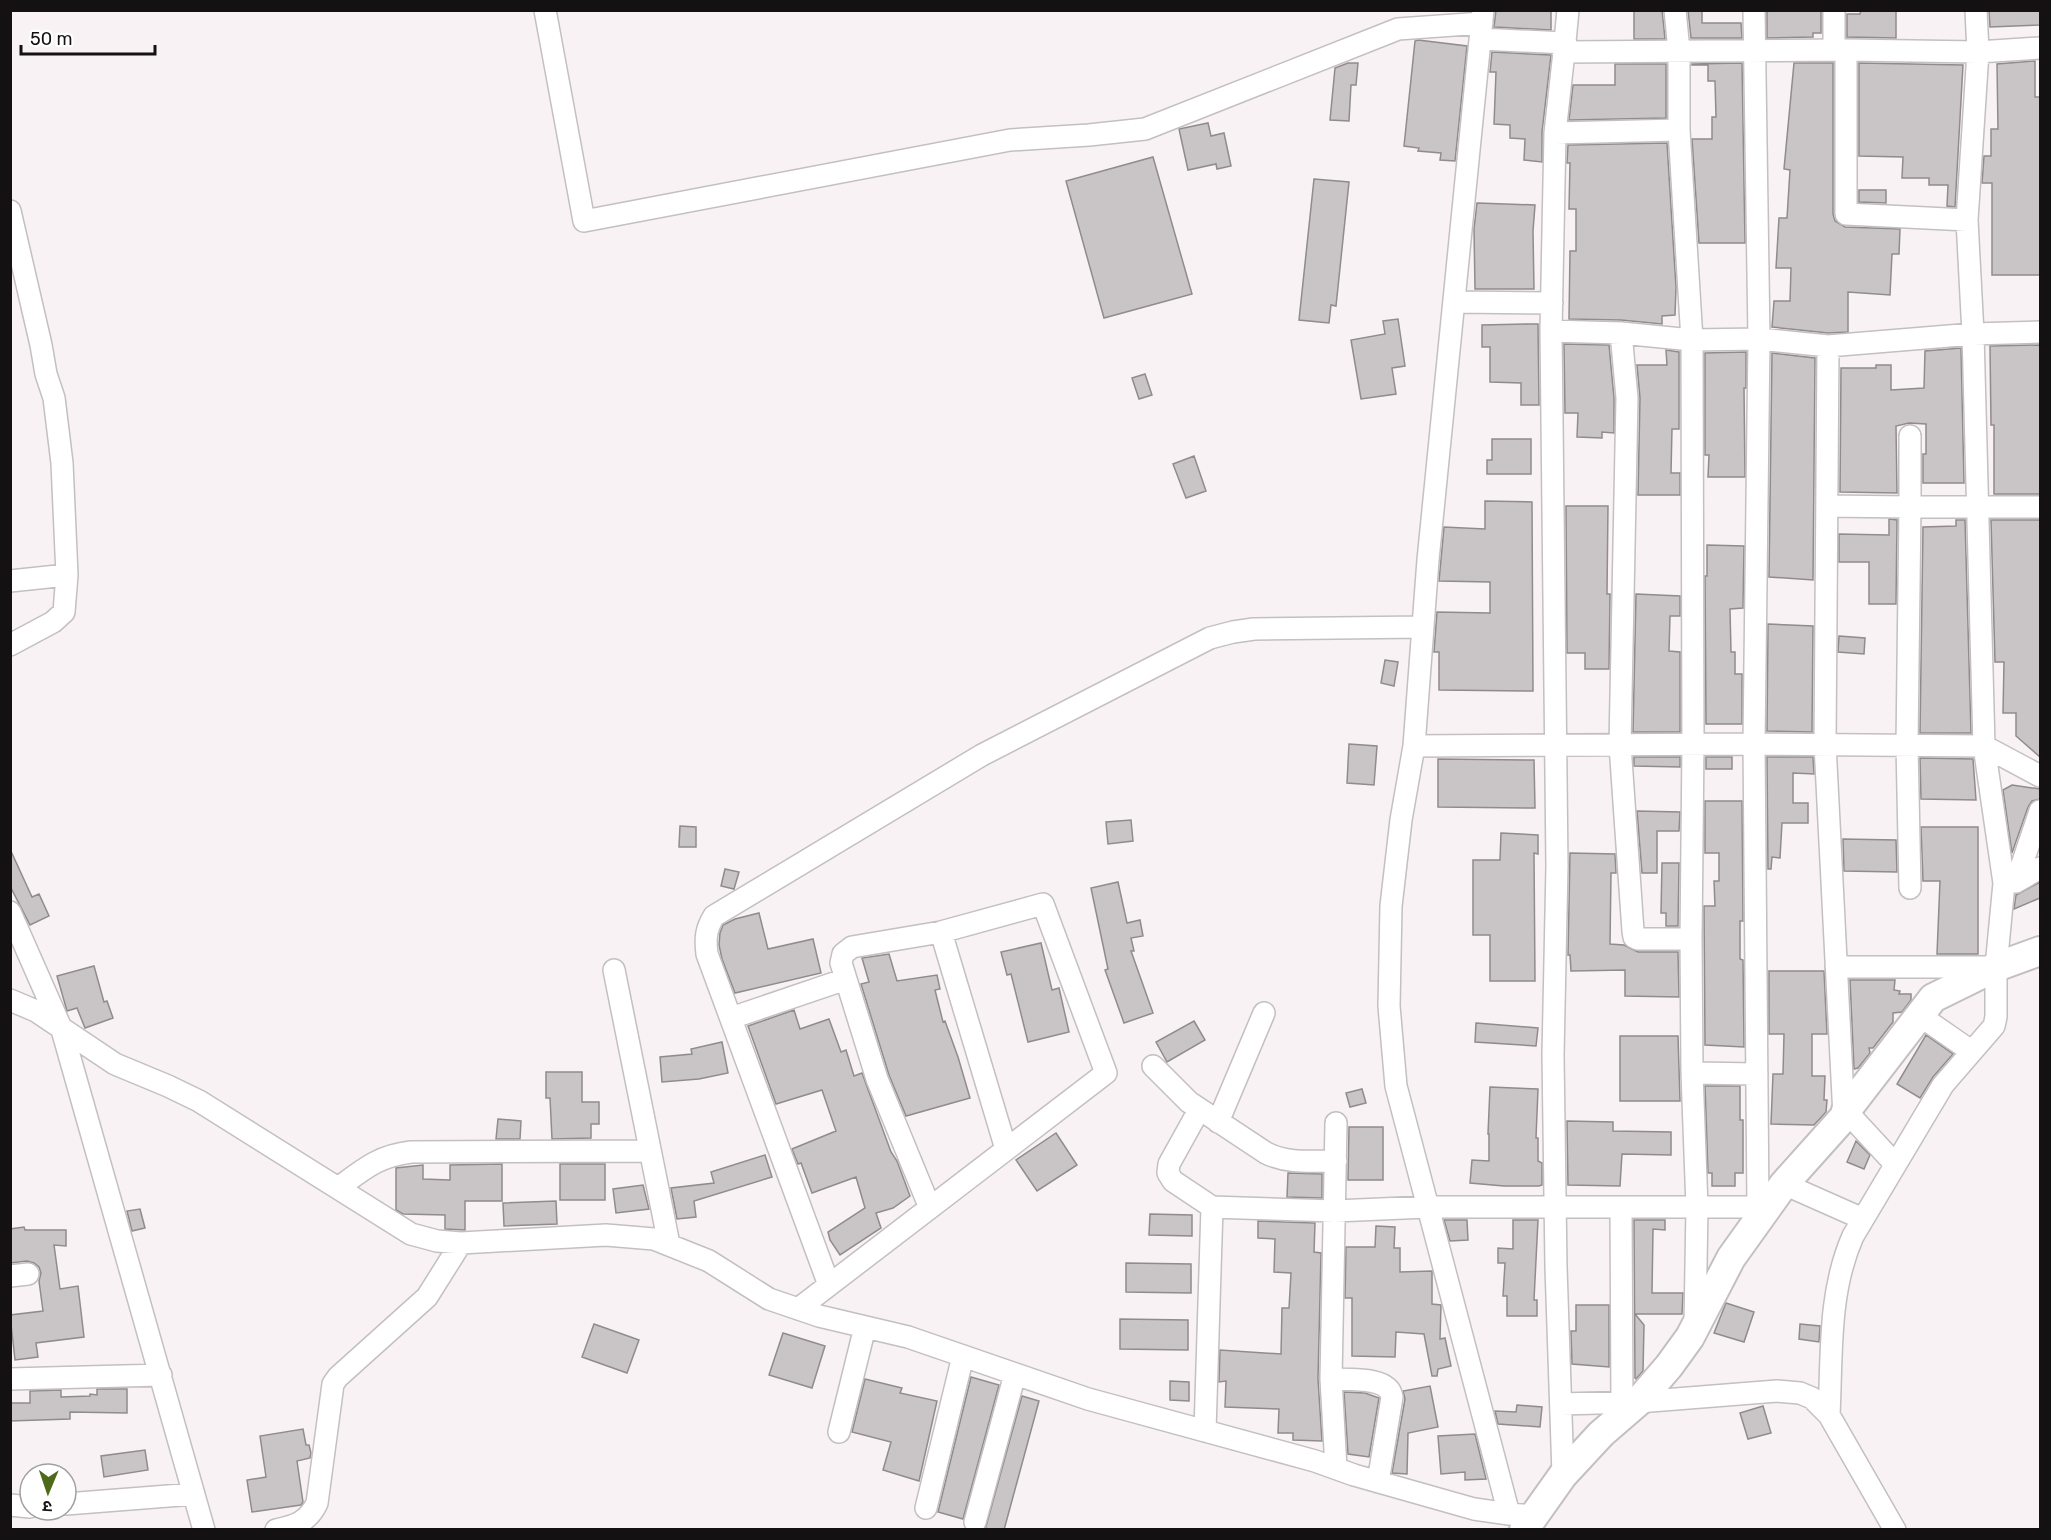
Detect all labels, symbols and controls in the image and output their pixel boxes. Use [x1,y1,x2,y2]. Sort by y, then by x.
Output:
scale bar [21,18,154,56]
text: 50 m [30,28,73,50]
north arrow [18,1462,78,1522]
text: उ [42,1497,53,1516]

